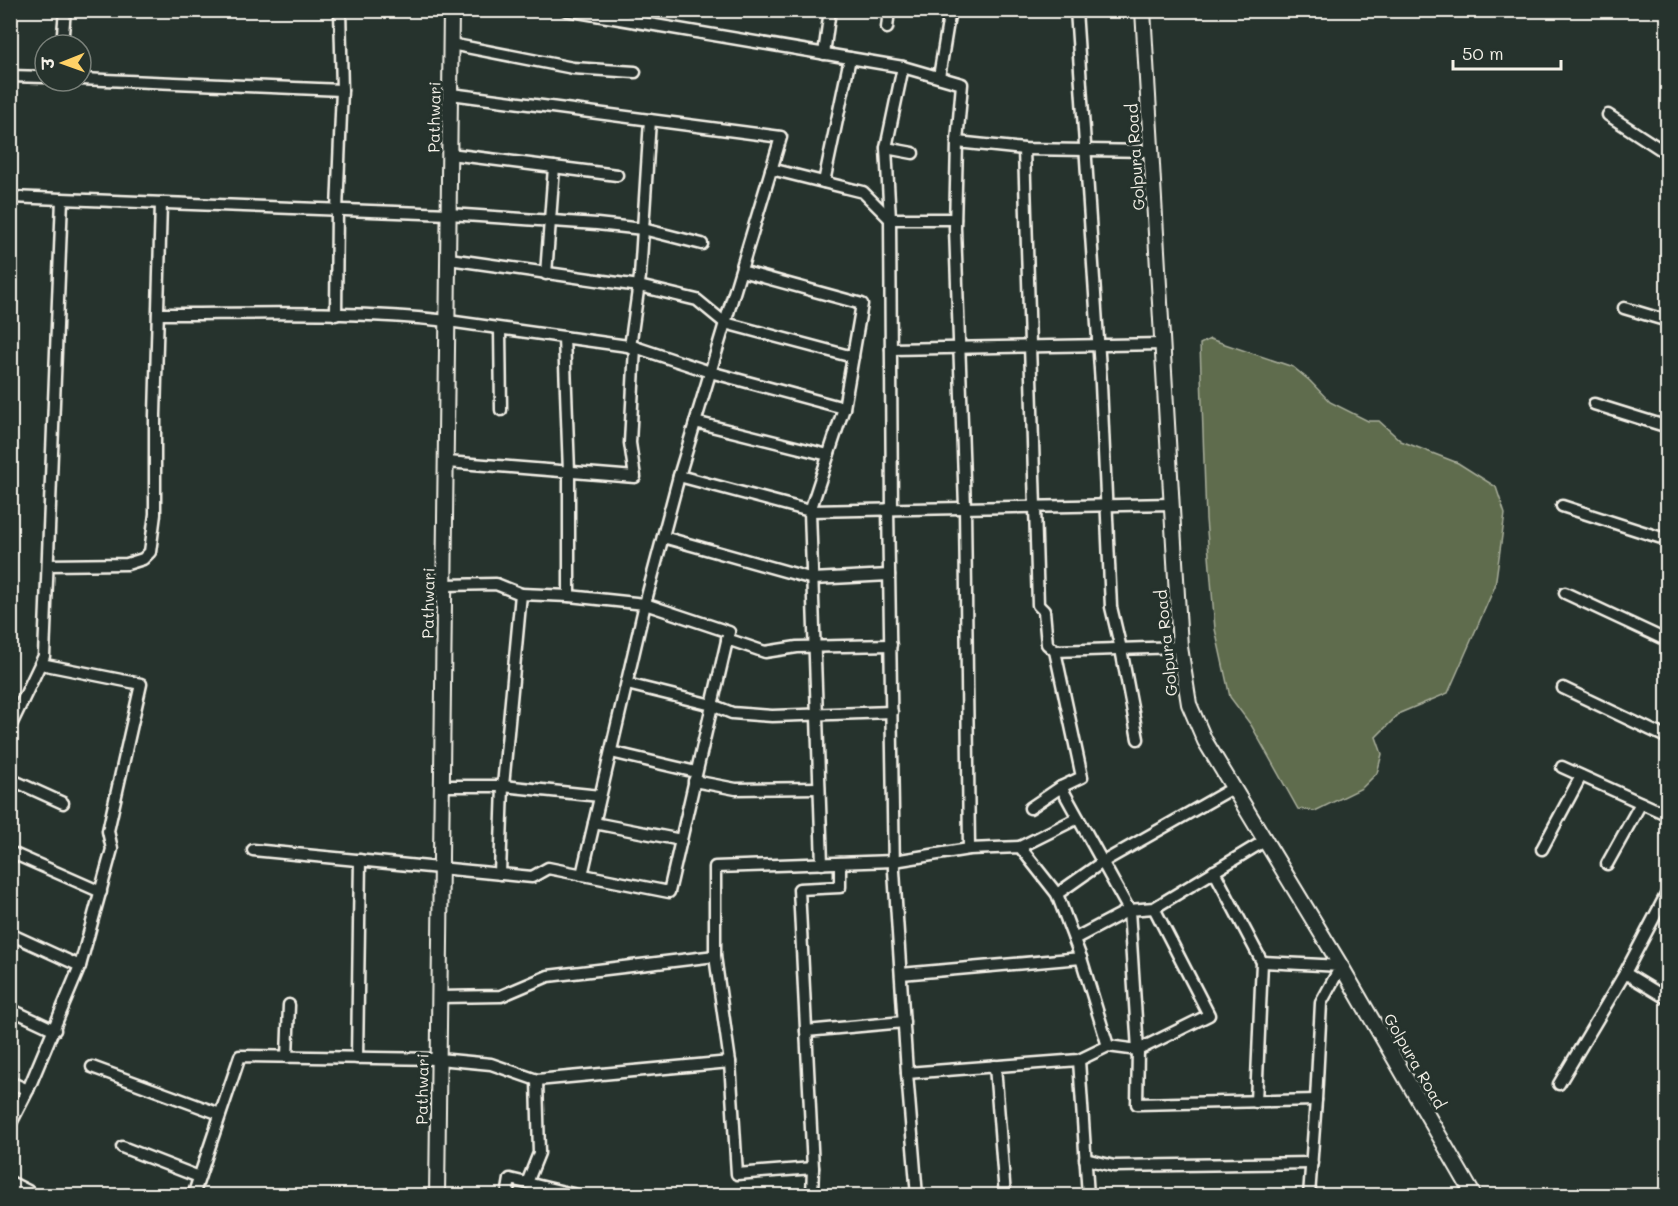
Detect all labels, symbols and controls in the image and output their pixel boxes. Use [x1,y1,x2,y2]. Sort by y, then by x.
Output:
north arrow [33,33,93,93]
scale bar [1453,33,1561,71]
text: 50 m [1462,41,1504,65]
text: उ [37,56,58,71]
street label: Pathwari [422,81,445,153]
street label: Golpura Road [1120,103,1149,211]
street label: Pathwari [416,567,439,639]
street label: Golpura Road [1149,589,1182,697]
street label: Golpura Road [1380,1009,1451,1112]
street label: Pathwari [410,1053,433,1125]

